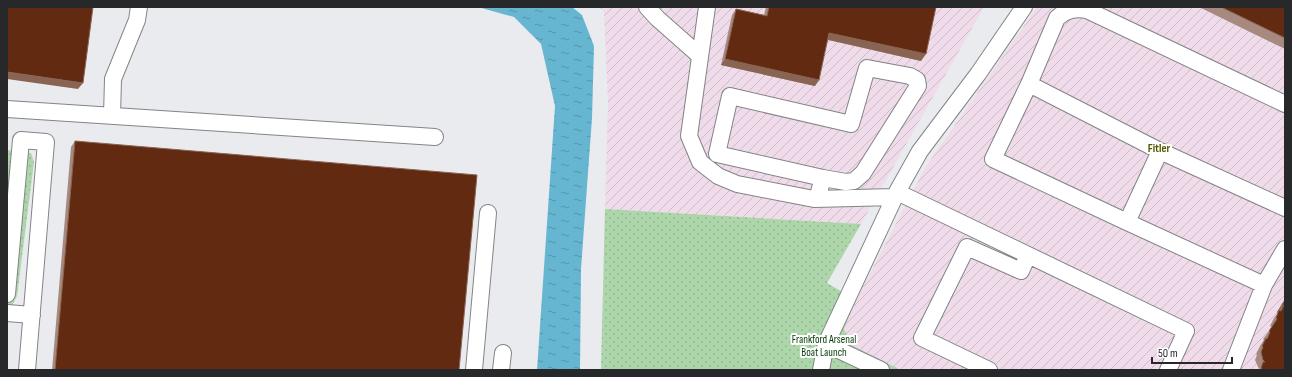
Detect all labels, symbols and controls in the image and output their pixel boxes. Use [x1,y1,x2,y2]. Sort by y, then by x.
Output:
district label: Fitler [1148,141,1171,156]
park label: Frankford Arsenal Boat Launch [792,333,856,359]
scale bar [1152,339,1232,365]
text: 50 m [1158,346,1178,361]

